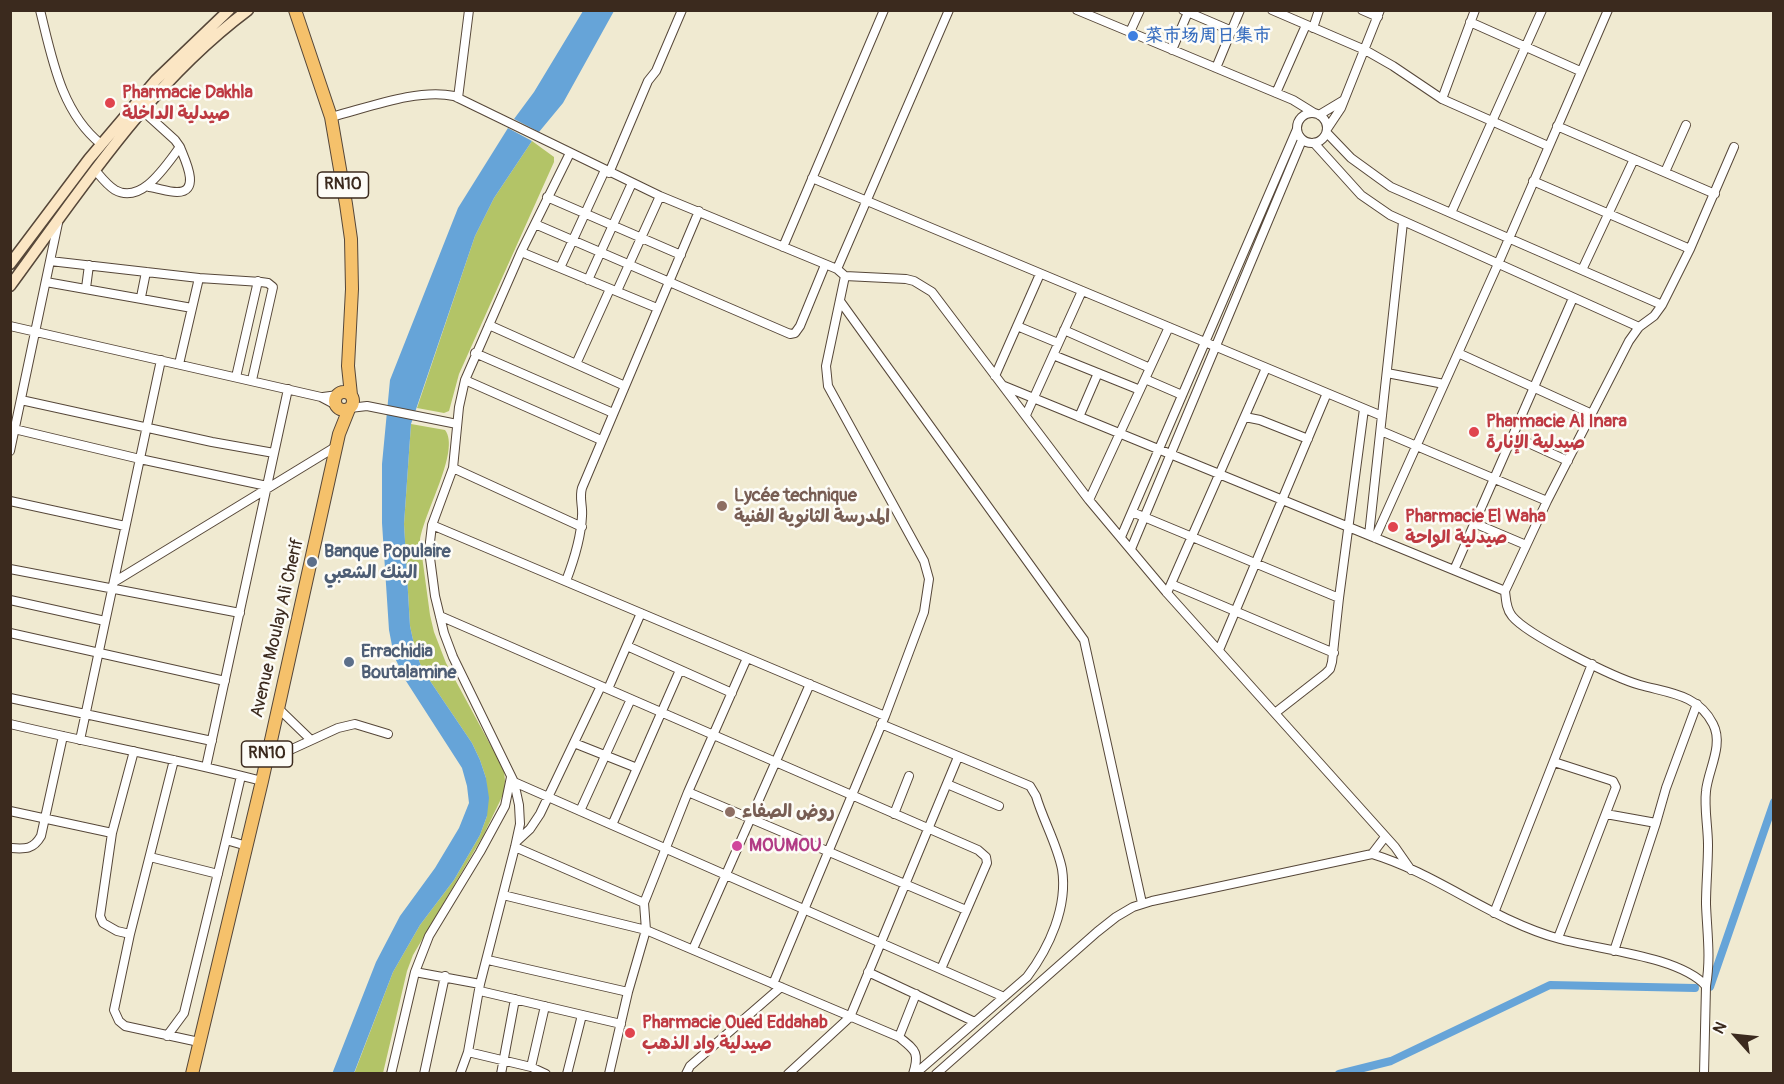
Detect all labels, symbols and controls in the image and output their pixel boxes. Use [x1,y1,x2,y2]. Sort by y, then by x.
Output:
place label: 菜市场周日集市 [1145,25,1271,47]
marker: 菜市场周日集市 [1126,29,1140,43]
place label: Pharmacie Dakhla صيدلية الداخلة [122,82,253,124]
marker: Pharmacie Dakhla صيدلية الداخلة [103,96,117,110]
road number: RN10 [318,172,368,198]
place label: Pharmacie Al Inara صيدلية الإنارة [1486,411,1627,454]
marker: Pharmacie Al Inara صيدلية الإنارة [1467,425,1481,439]
place label: Lycée technique المدرسة الثانوية الفنية [734,485,890,528]
marker: Lycée technique المدرسة الثانوية الفنية [715,499,729,513]
place label: Pharmacie El Waha صيدلية الواحة [1405,506,1546,548]
marker: Pharmacie El Waha صيدلية الواحة [1386,520,1400,534]
street label: Avenue Moulay Ali Cherif [247,536,309,720]
place label: Banque Populaire البنك الشعبي [324,541,451,584]
marker: Banque Populaire البنك الشعبي [305,555,319,569]
place label: Errachidia Boutalamine [361,641,456,684]
marker: Errachidia Boutalamine [342,655,356,669]
road number: RN10 [242,741,292,767]
place label: روض الصفاء [742,801,835,823]
marker: روض الصفاء [723,805,737,819]
place label: MOUMOU [749,835,822,857]
marker: MOUMOU [730,839,744,853]
north arrow [1706,1006,1766,1066]
place label: Pharmacie Oued Eddahab صيدلية واد الذهب [642,1012,828,1054]
text: N [1709,1018,1731,1037]
marker: Pharmacie Oued Eddahab صيدلية واد الذهب [623,1026,637,1040]

